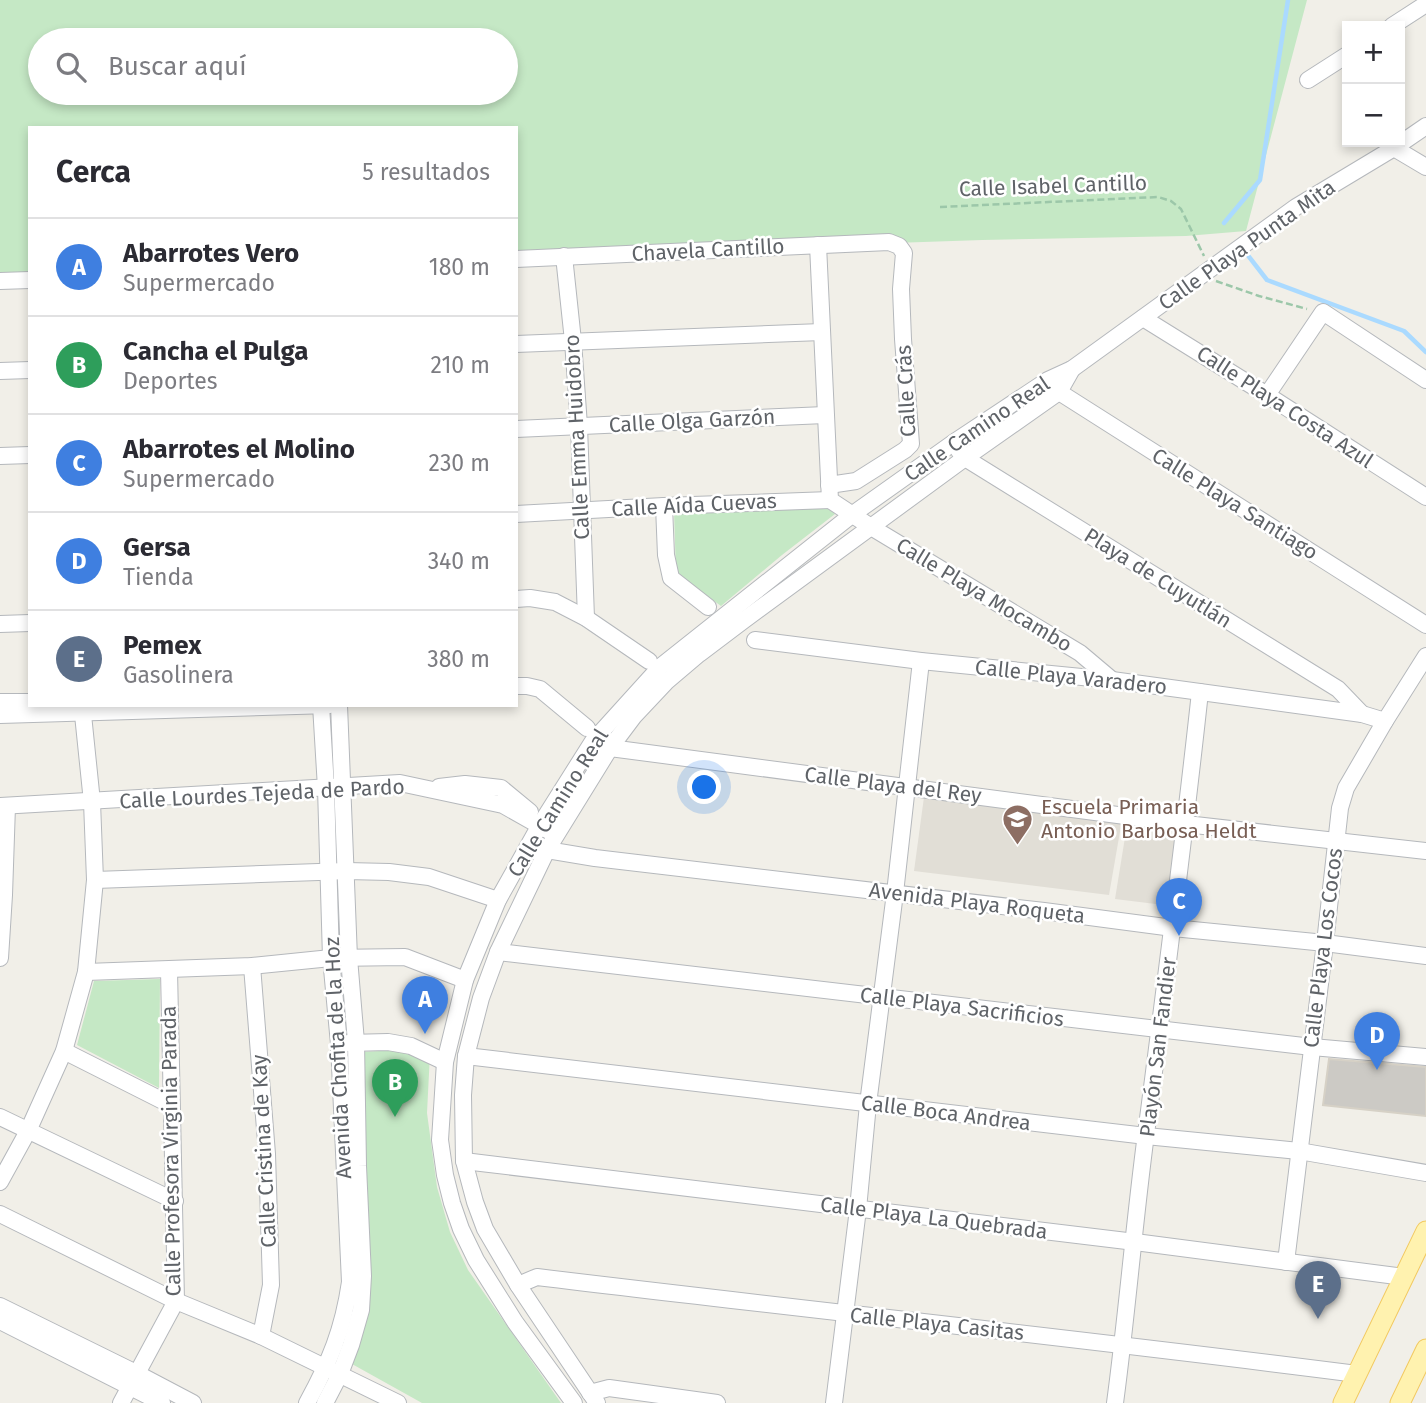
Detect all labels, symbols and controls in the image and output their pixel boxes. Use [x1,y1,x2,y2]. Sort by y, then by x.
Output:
map controls [1342,21,1405,147]
button: + [1342,21,1405,84]
search box [28,28,518,105]
icon: search [52,48,90,86]
text: Buscar aquí [108,51,246,82]
button: − [1342,84,1405,147]
text: Cerca [56,154,131,190]
text: 5 resultados [362,158,490,186]
street label: Calle Isabel Cantillo [959,170,1147,202]
street label: Calle Playa Punta Mita [1154,174,1340,316]
street label: Chavela Cantillo [631,233,785,267]
text: Abarrotes Vero [123,238,299,269]
text: A [72,253,86,281]
text: 180 m [429,253,490,281]
text: Supermercado [123,269,275,297]
street label: Calle Emma Huidobro [559,334,595,540]
text: Cancha el Pulga [123,336,309,367]
street label: Calle Playa Costa Azul [1192,340,1378,474]
street label: Calle Crás [891,344,921,438]
text: B [72,351,86,379]
text: 210 m [431,351,490,379]
text: Deportes [123,367,218,395]
street label: Calle Camino Real [899,371,1055,487]
street label: Calle Olga Garzón [608,404,776,438]
text: Abarrotes el Molino [123,434,355,465]
street label: Calle Playa Santiago [1147,442,1323,566]
text: C [72,449,86,477]
text: 230 m [429,449,490,477]
text: Supermercado [123,465,275,493]
street label: Calle Aída Cuevas [611,488,777,522]
street label: Playa de Cuyutlán [1079,522,1237,634]
text: Gersa [123,532,191,563]
street label: Calle Playa Mocambo [891,532,1077,658]
text: D [72,547,86,575]
text: 340 m [428,547,490,575]
text: Tienda [123,563,194,591]
text: Pemex [123,630,201,661]
text: E [73,645,85,673]
text: 380 m [427,645,490,673]
street label: Calle Playa Varadero [974,654,1168,700]
text: Gasolinera [123,661,234,689]
street label: Calle Camino Real [502,724,614,882]
street label: Calle Playa del Rey [803,761,984,809]
your location [687,770,721,804]
street label: Calle Lourdes Tejeda de Pardo [119,774,405,814]
place label: Escuela Primaria Antonio Barbosa Heldt [1041,794,1257,844]
school or university icon: Escuela Primaria Antonio Barbosa Heldt [1001,802,1035,846]
street label: Calle Playa Los Cocos [1298,846,1348,1049]
street label: Avenida Playa Roqueta [868,877,1086,929]
pin: C [1156,878,1202,936]
street label: Avenida Chofita de la Hoz [319,936,357,1180]
street label: Playón San Fandier [1134,956,1182,1138]
pin: A [402,976,448,1034]
street label: Calle Playa Sacrificios [859,982,1066,1032]
street label: Calle Profesora Virginia Parada [155,1005,187,1297]
pin: D [1354,1012,1400,1070]
street label: Calle Cristina de Kay [246,1053,282,1248]
pin: B [372,1059,418,1117]
street label: Calle Boca Andrea [860,1090,1032,1136]
street label: Calle Playa La Quebrada [819,1191,1049,1245]
pin: E [1295,1261,1341,1319]
street label: Calle Playa Casitas [849,1302,1026,1346]

